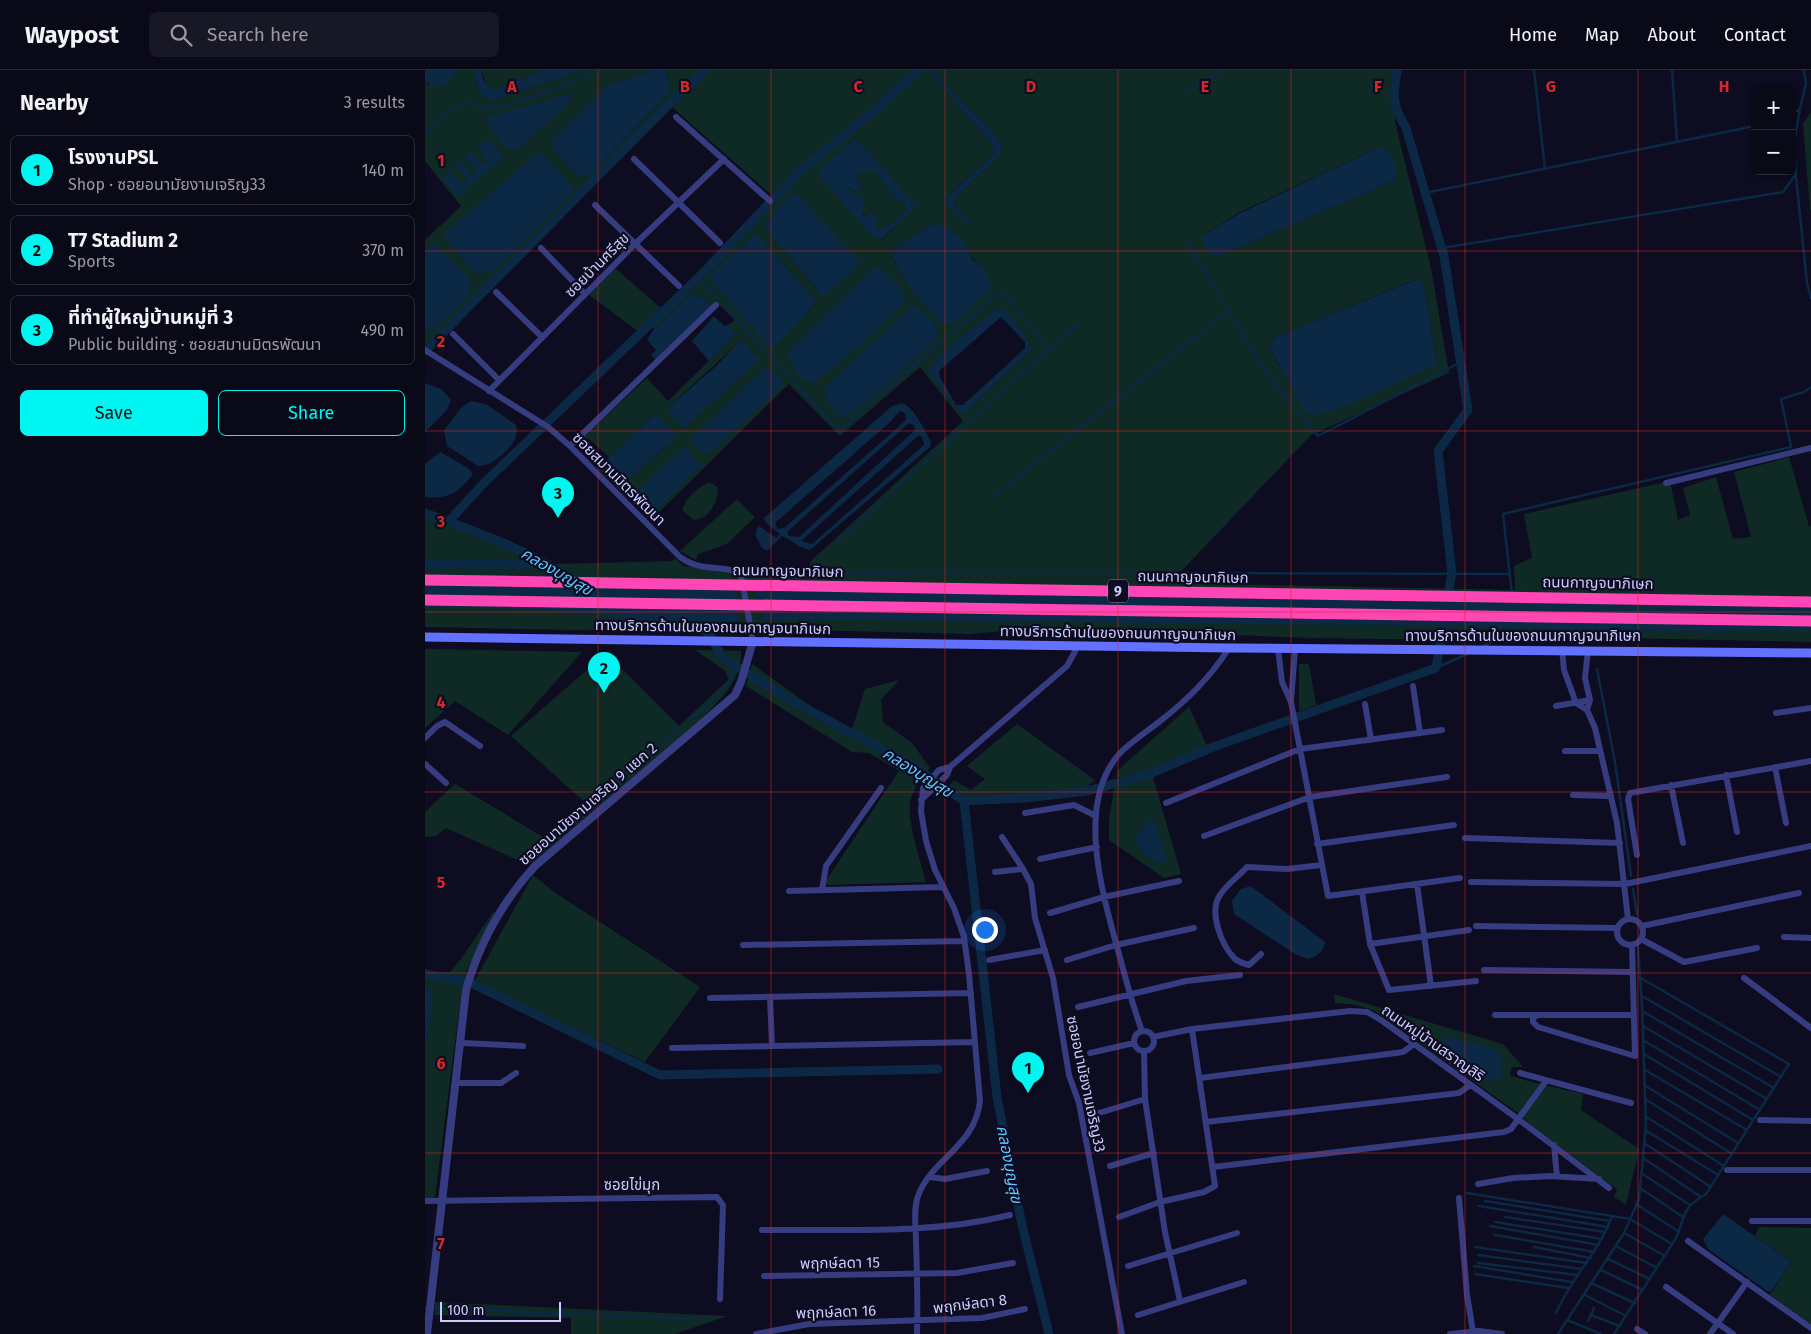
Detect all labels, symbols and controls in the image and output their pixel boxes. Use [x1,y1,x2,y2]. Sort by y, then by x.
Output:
search box [149,12,499,57]
text: Waypost [25,21,119,49]
icon: search [167,21,195,49]
text: Search here [207,23,309,46]
text: Home [1509,24,1557,46]
text: Map [1585,24,1619,46]
text: About [1647,24,1696,46]
text: Contact [1724,24,1786,46]
text: A [506,77,517,96]
text: B [680,77,690,96]
text: C [853,77,863,96]
text: D [1026,77,1036,96]
text: E [1201,77,1209,96]
text: F [1374,77,1382,96]
text: G [1546,77,1556,96]
text: H [1719,77,1729,96]
map controls [1751,85,1796,175]
button: + [1751,85,1796,130]
text: Nearby [20,90,88,116]
text: 3 results [344,93,405,112]
button: − [1751,130,1796,175]
text: โรงงานPSL [68,146,158,169]
text: 1 [437,151,445,170]
text: 1 [33,161,41,180]
text: 140 m [362,161,404,180]
text: Shop · ซอยอนามัยงามเจริญ33 [68,175,266,194]
text: T7 Stadium 2 [68,229,178,252]
street label: ซอยบ้านศรีสุข [561,229,633,301]
text: 2 [33,241,41,260]
text: 370 m [362,241,404,260]
text: Sports [68,252,115,271]
text: ที่ทำผู้ใหญ่บ้านหมู่ที่ 3 [68,306,233,329]
text: 3 [33,321,41,340]
text: 490 m [361,321,404,340]
text: 2 [437,332,445,351]
text: Public building · ซอยสมานมิตรพัฒนา [68,335,321,354]
button: Save [20,390,208,436]
button: Share [218,390,405,436]
street label: ซอยสมานมิตรพัฒนา [569,429,669,529]
pin: 3 [542,477,574,518]
text: 3 [436,512,445,531]
water label: คลองบุญสุข [517,543,597,601]
street label: ถนนกาญจนาภิเษก [732,561,844,581]
street label: ถนนกาญจนาภิเษก [1137,567,1249,587]
street label: ถนนกาญจนาภิเษก [1542,573,1654,593]
road number: 9 [1108,580,1128,602]
street label: ทางบริการด้านในของถนนกาญจนาภิเษก [595,616,831,638]
street label: ทางบริการด้านในของถนนกาญจนาภิเษก [1000,622,1236,644]
street label: ทางบริการด้านในของถนนกาญจนาภิเษก [1405,627,1641,645]
pin: 2 [588,652,620,693]
text: 4 [436,693,446,712]
street label: ซอยอนามัยงามเจริญ 9 แยก 2 [515,739,661,869]
water label: คลองบุญสุข [879,743,957,803]
text: 5 [437,873,446,892]
your location [972,917,998,943]
street label: ถนนหมู่บ้านสราญสิริ [1378,1001,1488,1085]
street label: ซอยอนามัยงามเจริญ33 [1063,1014,1109,1154]
pin: 1 [1012,1052,1044,1093]
text: 6 [436,1054,446,1073]
water label: คลองบุญสุข [992,1124,1027,1206]
street label: ซอยไข่มุก [604,1176,660,1194]
text: 7 [437,1234,445,1253]
street label: พฤกษ์ลดา 15 [800,1253,880,1273]
street label: พฤกษ์ลดา 8 [932,1291,1008,1317]
scale bar [440,1299,561,1322]
text: 100 m [447,1302,484,1319]
street label: พฤกษ์ลดา 16 [795,1302,877,1322]

